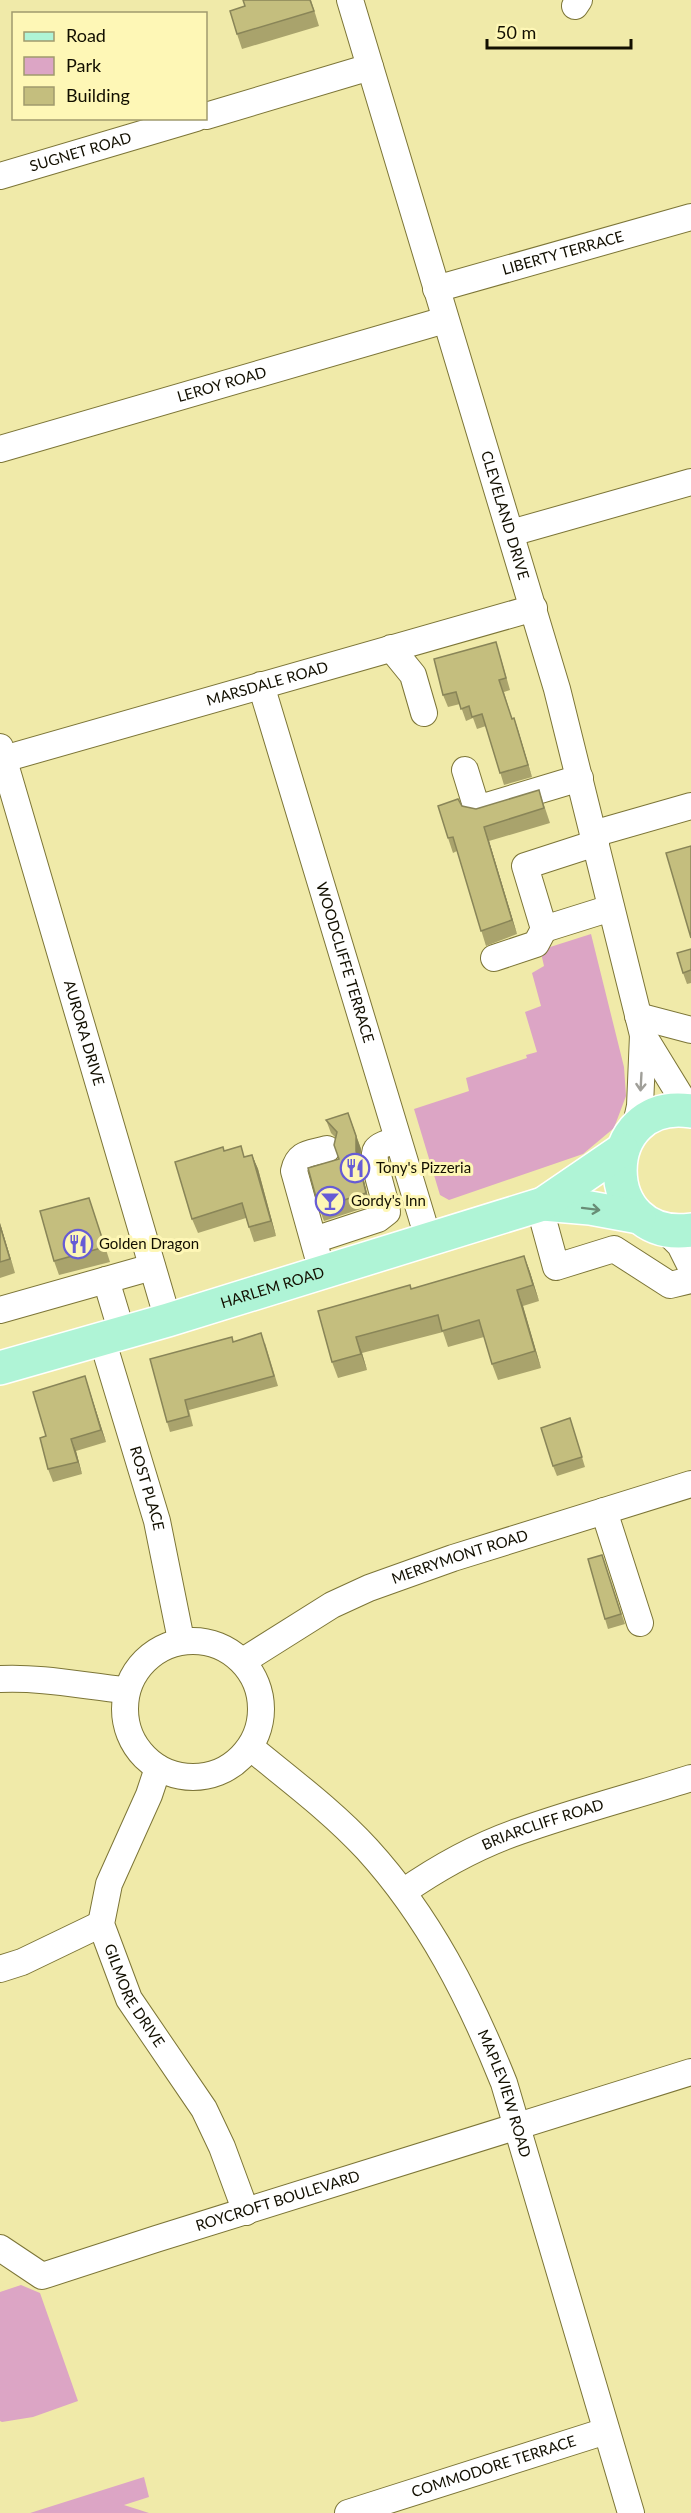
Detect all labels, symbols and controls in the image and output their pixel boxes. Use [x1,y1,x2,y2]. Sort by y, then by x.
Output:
legend [12,12,207,120]
scale bar [487,12,631,50]
text: 50 m [496,21,536,43]
text: Road [66,24,106,46]
text: Park [66,54,102,76]
text: Building [66,84,130,106]
street label: SUGNET ROAD [27,128,133,175]
street label: LIBERTY TERRACE [500,226,625,278]
street label: LEROY ROAD [175,362,268,405]
street label: CLEVELAND DRIVE [478,448,534,582]
street label: MARSDALE ROAD [204,657,330,709]
street label: WOODCLIFFE TERRACE [313,880,379,1045]
street label: AURORA DRIVE [61,978,109,1088]
one-way arrow [635,1072,646,1092]
restaurant icon: Tony's Pizzeria [339,1152,371,1184]
place label: Tony's Pizzeria [376,1158,471,1176]
bar icon: Gordy's Inn [314,1185,346,1217]
place label: Gordy's Inn [351,1191,426,1209]
one-way arrow [581,1203,601,1214]
restaurant icon: Golden Dragon [62,1228,94,1260]
place label: Golden Dragon [99,1234,199,1252]
street label: HARLEM ROAD [218,1262,326,1311]
street label: ROST PLACE [127,1444,169,1532]
street label: MERRYMONT ROAD [389,1525,530,1587]
street label: BRIARCLIFF ROAD [479,1795,606,1853]
street label: GILMORE DRIVE [101,1941,169,2050]
street label: MAPLEVIEW ROAD [474,2026,535,2159]
street label: ROYCROFT BOULEVARD [193,2166,362,2234]
street label: COMMODORE TERRACE [409,2431,578,2500]

